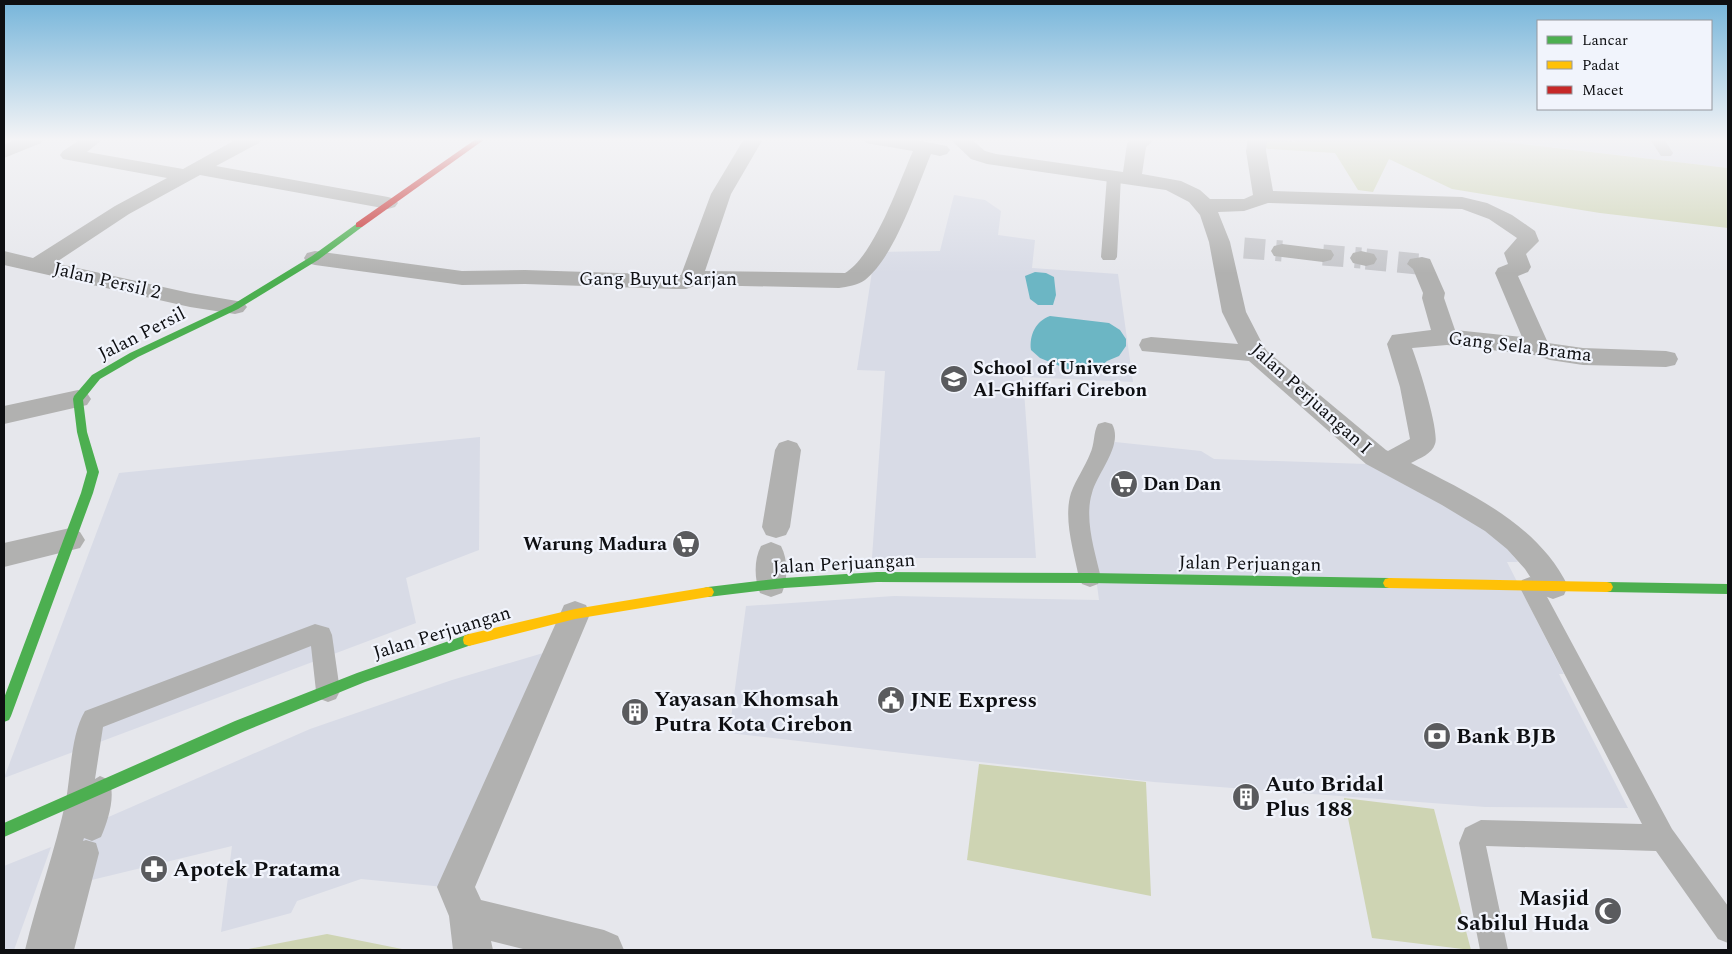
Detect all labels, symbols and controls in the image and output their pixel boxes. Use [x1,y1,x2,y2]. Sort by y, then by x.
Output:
legend [1537,20,1712,110]
text: Lancar [1582,29,1628,52]
text: Padat [1582,54,1620,77]
text: Macet [1582,79,1623,102]
street label: Jalan Persil 2 [51,255,163,307]
street label: Gang Buyut Sarjan [579,265,737,294]
street label: Jalan Persil [93,300,191,368]
street label: Gang Sela Brama [1447,324,1594,370]
street label: Jalan Perjuangan I [1244,336,1378,462]
place label: School of Universe Al-Ghiffari Cirebon [973,354,1147,405]
school or university icon: School of Universe Al-Ghiffari Cirebon [939,364,969,394]
supermarket icon: Dan Dan [1109,469,1139,499]
place label: Dan Dan [1143,470,1222,499]
supermarket icon: Warung Madura [671,529,701,559]
place label: Warung Madura [523,530,667,559]
street label: Jalan Perjuangan [772,546,916,582]
street label: Jalan Perjuangan [1178,548,1322,580]
street label: Jalan Perjuangan [370,598,514,668]
place label: Yayasan Khomsah Putra Kota Cirebon [654,683,853,741]
place label: JNE Express [910,684,1037,717]
public building icon: JNE Express [876,685,906,715]
building icon: Yayasan Khomsah Putra Kota Cirebon [620,697,650,727]
place label: Bank BJB [1456,720,1556,753]
bank icon: Bank BJB [1422,721,1452,751]
place label: Auto Bridal Plus 188 [1265,768,1384,826]
building icon: Auto Bridal Plus 188 [1231,782,1261,812]
place label: Apotek Pratama [173,853,341,886]
pharmacy icon: Apotek Pratama [139,854,169,884]
place label: Masjid Sabilul Huda [1456,882,1590,940]
mosque icon: Masjid Sabilul Huda [1593,896,1623,926]

